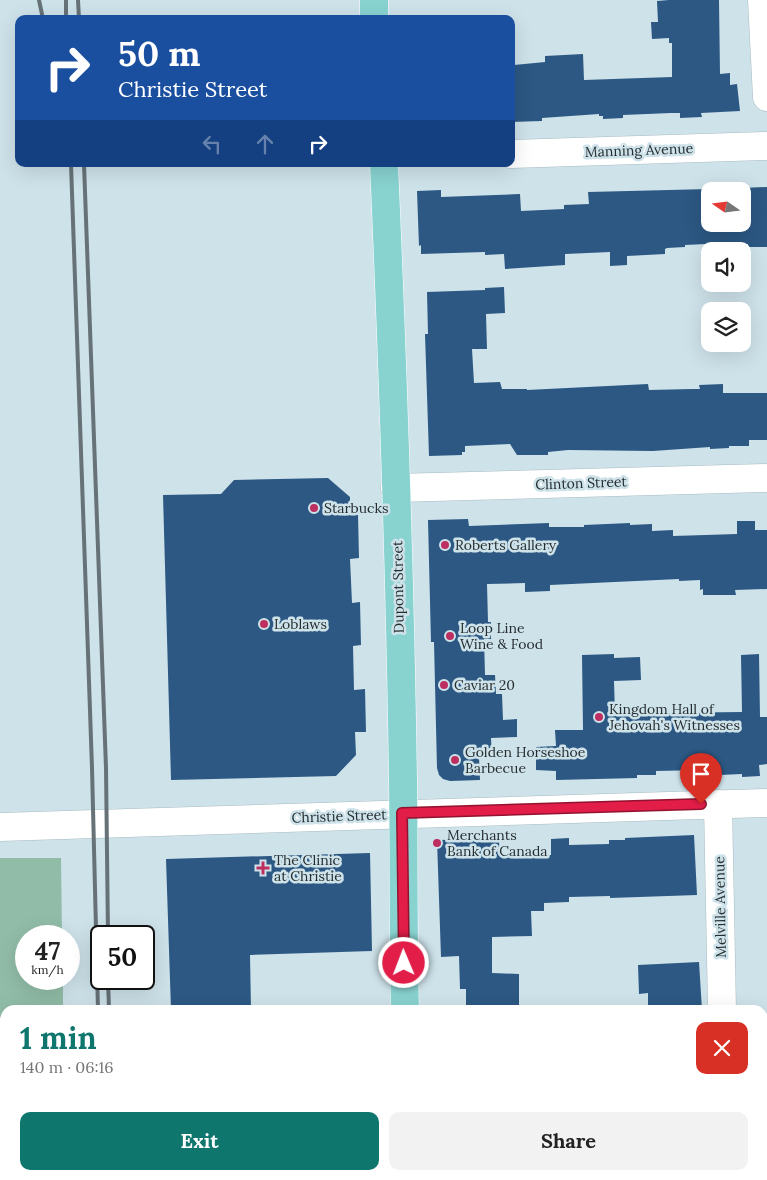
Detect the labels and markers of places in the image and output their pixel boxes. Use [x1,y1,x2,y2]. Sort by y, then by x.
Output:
place label: Starbucks [324,499,388,517]
marker: Starbucks [308,502,320,514]
place label: Roberts Gallery [455,536,557,554]
marker: Roberts Gallery [439,539,451,551]
place label: Loblaws [274,615,327,633]
marker: Loblaws [258,618,270,630]
place label: Loop Line Wine & Food [460,619,543,653]
marker: Loop Line Wine & Food [444,630,456,642]
place label: Caviar 20 [454,676,515,694]
marker: Caviar 20 [438,679,450,691]
place label: Kingdom Hall of Jehovah's Witnesses [608,700,740,734]
marker: Kingdom Hall of Jehovah's Witnesses [593,711,605,723]
place label: Golden Horseshoe Barbecue [465,743,586,777]
pin [680,753,722,804]
marker: Golden Horseshoe Barbecue [449,754,461,766]
place label: Merchants Bank of Canada [447,826,548,860]
marker: Merchants Bank of Canada [431,837,443,849]
place label: The Clinic at Christie [274,851,342,885]
marker: The Clinic at Christie [256,861,270,875]

